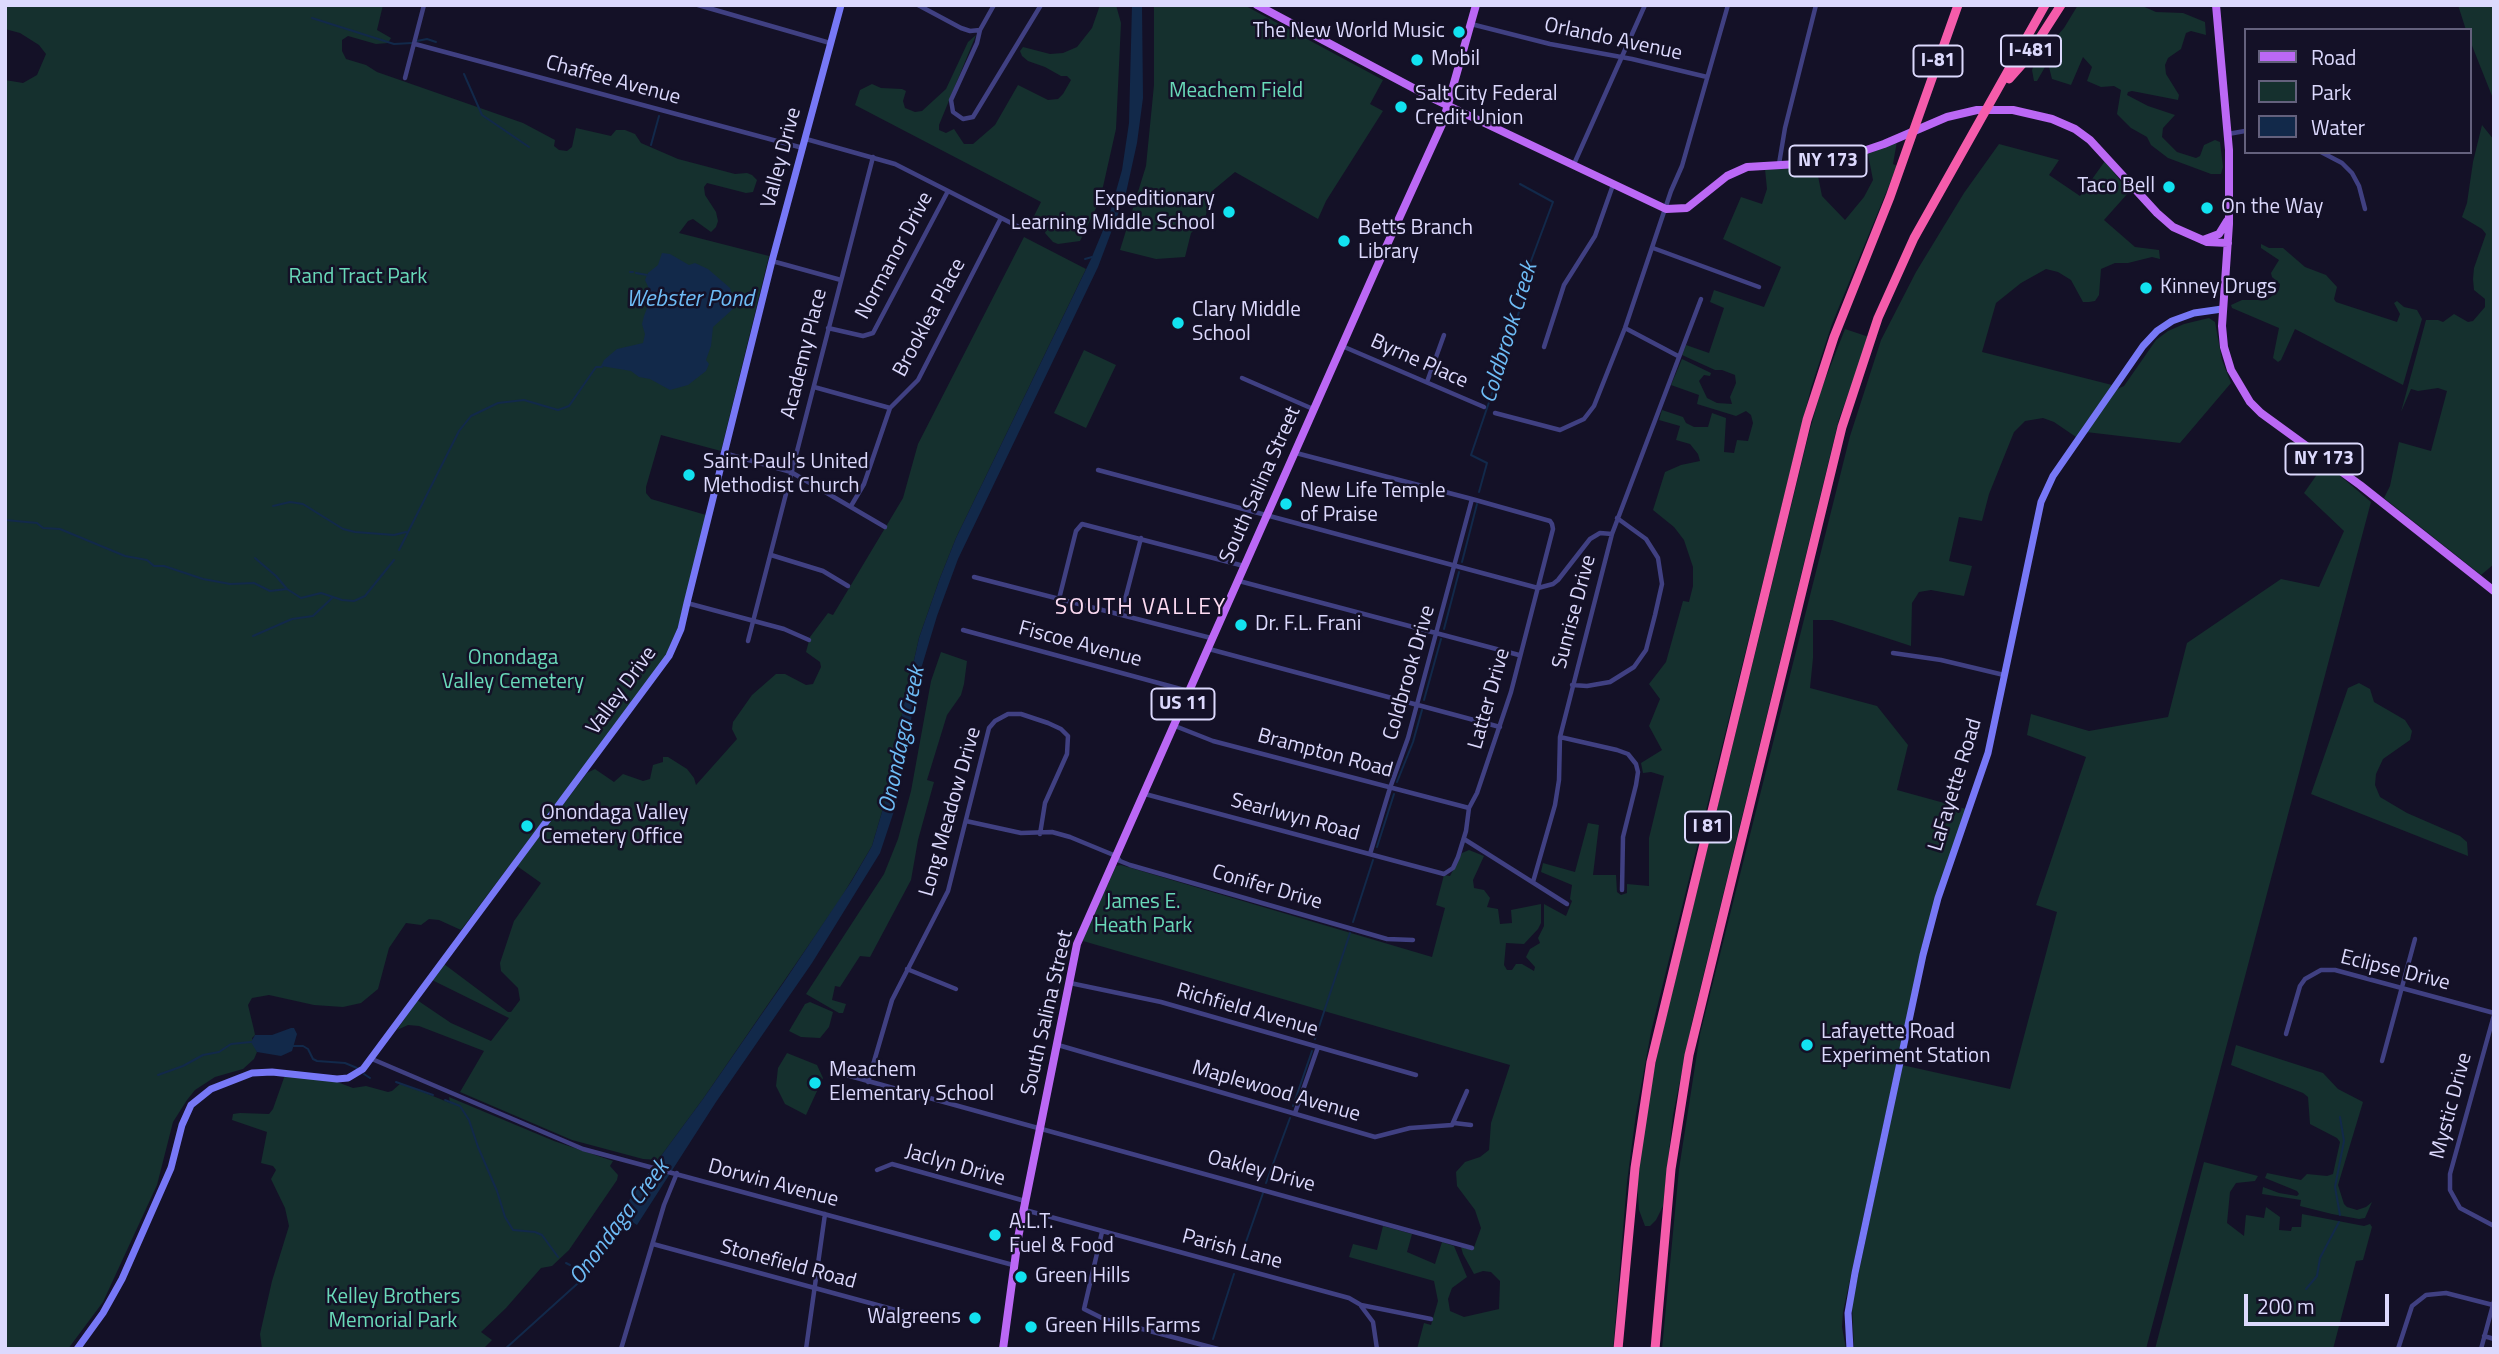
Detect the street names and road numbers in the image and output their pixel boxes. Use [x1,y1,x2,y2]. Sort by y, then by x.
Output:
street label: Orlando Avenue [1542,13,1684,67]
road number: I-481 [2001,36,2061,66]
road number: I-81 [1913,45,1962,76]
street label: Chaffee Avenue [543,51,683,111]
street label: Valley Drive [757,105,807,211]
road number: NY 173 [1790,146,1867,176]
street label: Normanor Drive [851,188,939,324]
street label: Brooklea Place [888,255,972,381]
street label: Academy Place [777,286,833,422]
street label: Byrne Place [1366,329,1472,395]
street label: South Salina Street [1215,403,1307,567]
road number: NY 173 [2286,444,2362,474]
street label: Sunrise Drive [1548,552,1602,672]
street label: Coldbrook Drive [1379,603,1441,743]
street label: Fiscoe Avenue [1016,616,1144,674]
street label: Valley Drive [582,642,662,740]
street label: Latter Drive [1464,646,1516,752]
road number: US 11 [1152,688,1214,720]
street label: LaFayette Road [1924,716,1988,854]
street label: Long Meadow Drive [915,724,987,900]
street label: Brampton Road [1255,724,1395,784]
street label: Searlwyn Road [1228,789,1362,847]
road number: I 81 [1685,812,1731,842]
street label: Conifer Drive [1209,860,1325,916]
street label: South Salina Street [1017,928,1079,1098]
street label: Eclipse Drive [2338,945,2452,997]
street label: Richfield Avenue [1173,979,1321,1043]
street label: Mystic Drive [2426,1050,2478,1162]
street label: Maplewood Avenue [1189,1056,1363,1128]
street label: Jaclyn Drive [902,1140,1008,1192]
street label: Oakley Drive [1204,1146,1318,1198]
street label: Dorwin Avenue [705,1154,841,1214]
street label: Parish Lane [1179,1225,1285,1275]
street label: Stonefield Road [717,1235,859,1295]

